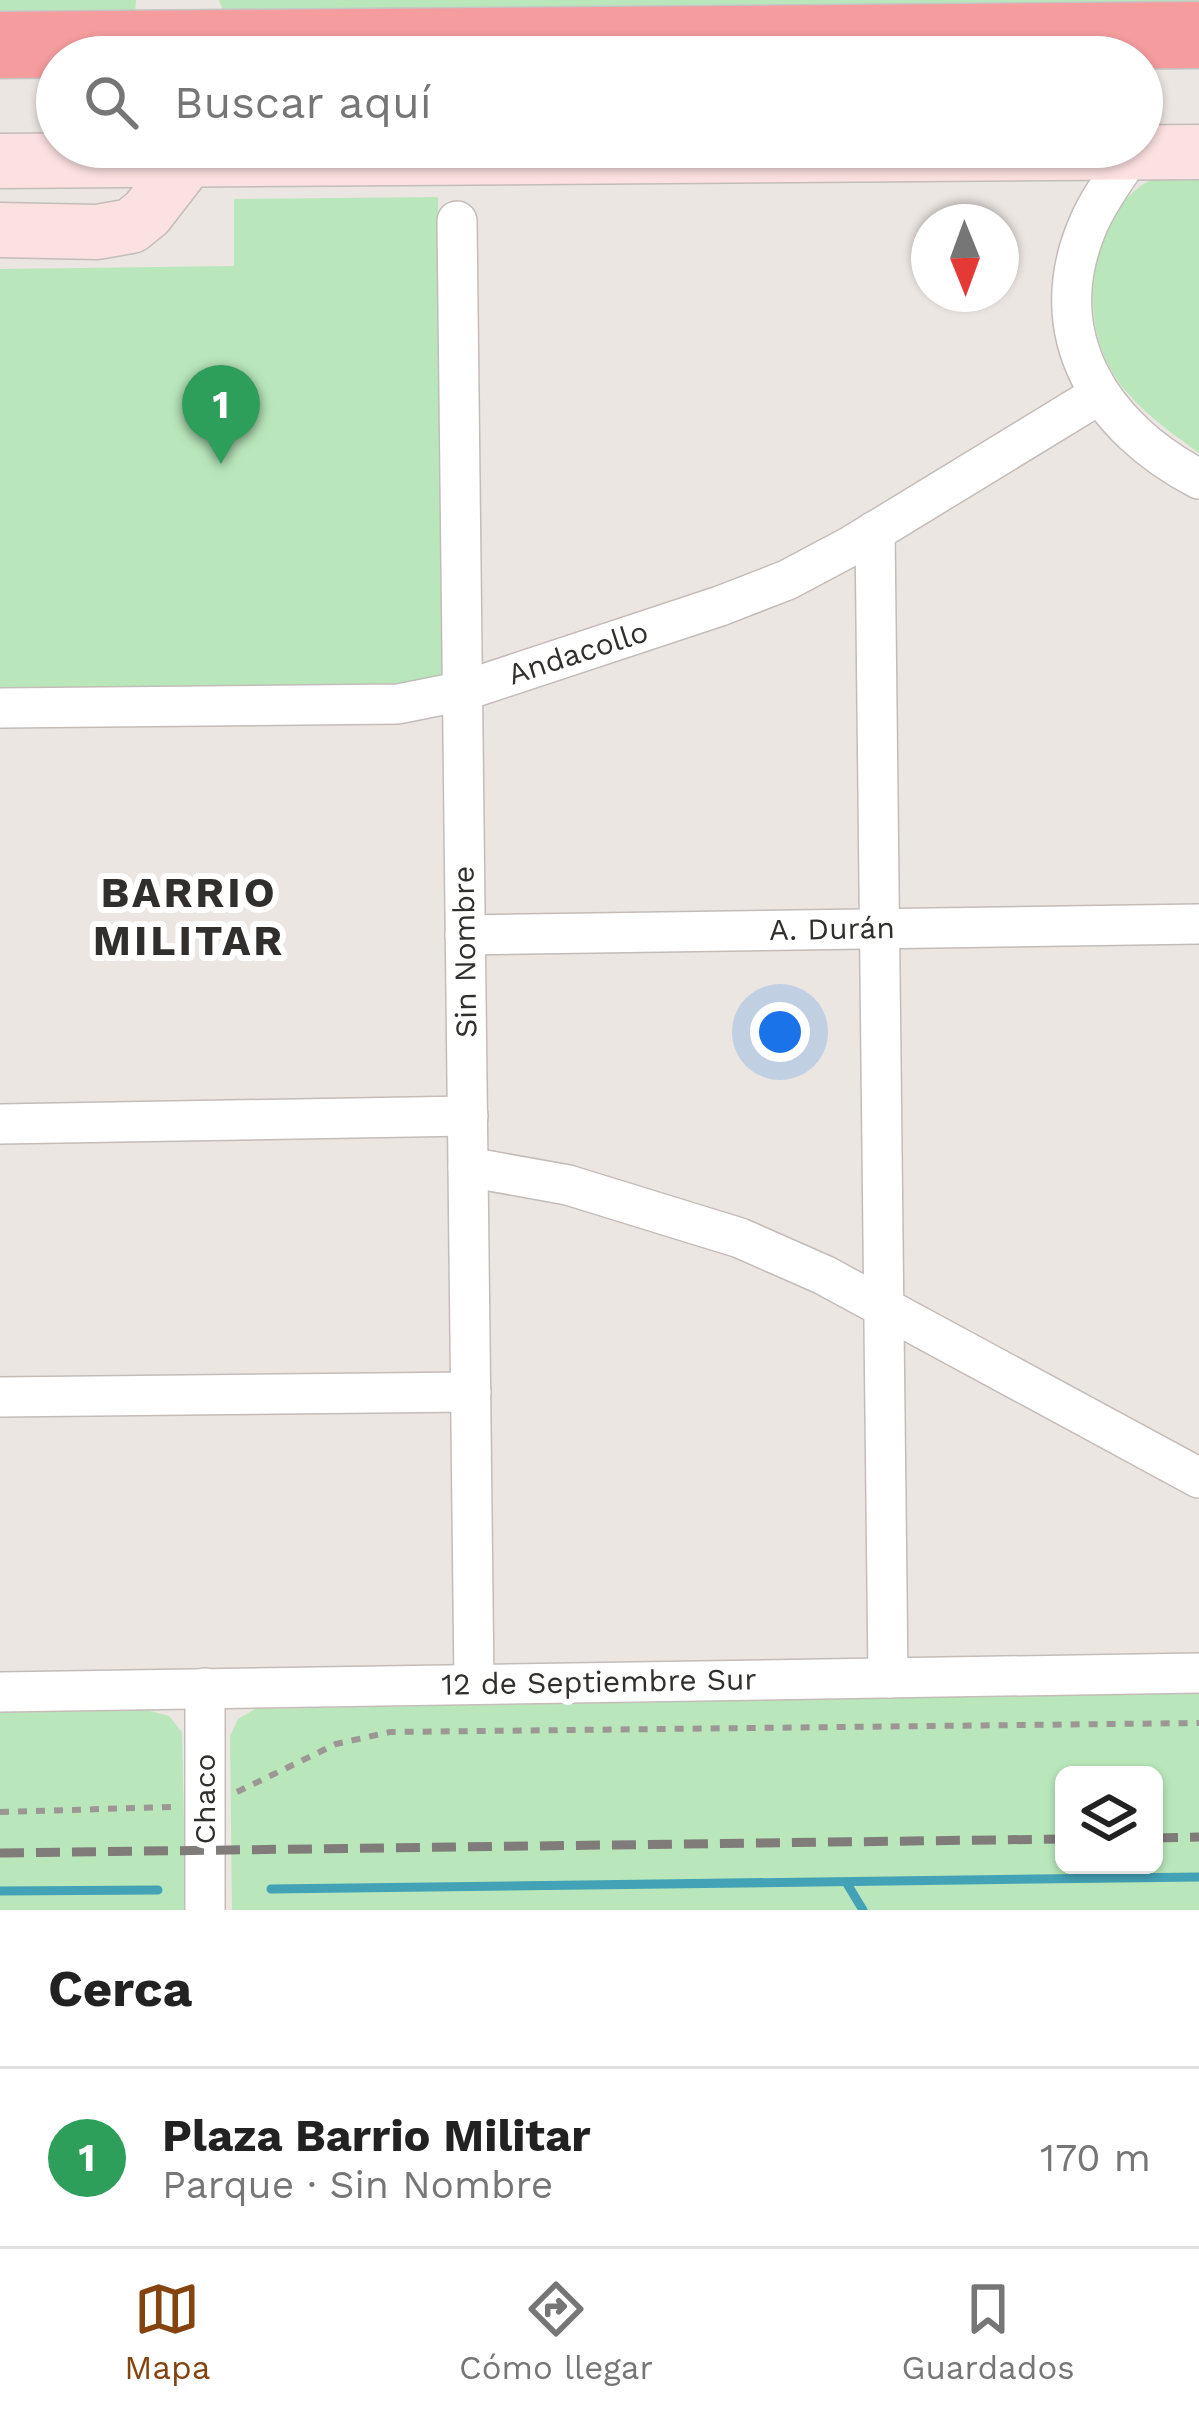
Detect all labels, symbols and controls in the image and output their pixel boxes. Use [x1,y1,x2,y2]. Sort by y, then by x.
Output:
search box [36,36,1163,168]
icon: search [78,69,144,135]
text: Buscar aquí [174,76,432,129]
north arrow [911,204,1019,312]
pin: 1 [182,365,260,464]
street label: Andacollo [503,613,652,692]
street label: Sin Nombre [446,866,483,1038]
district label: BARRIO MILITAR [93,868,285,965]
street label: A. Durán [769,910,895,947]
your location [750,1002,810,1062]
street label: 12 de Septiembre Sur [441,1661,757,1702]
street label: Chaco [187,1754,222,1844]
map controls [1055,1766,1163,1874]
button: layers [1055,1766,1163,1874]
text: Cerca [48,1959,192,2018]
text: Plaza Barrio Militar [162,2109,591,2162]
text: 1 [79,2135,95,2180]
text: 170 m [1040,2135,1151,2180]
text: Parque · Sin Nombre [162,2162,553,2207]
tab: Mapa [124,2276,210,2387]
tab: Cómo llegar [459,2276,653,2387]
tab: Guardados [902,2276,1075,2387]

